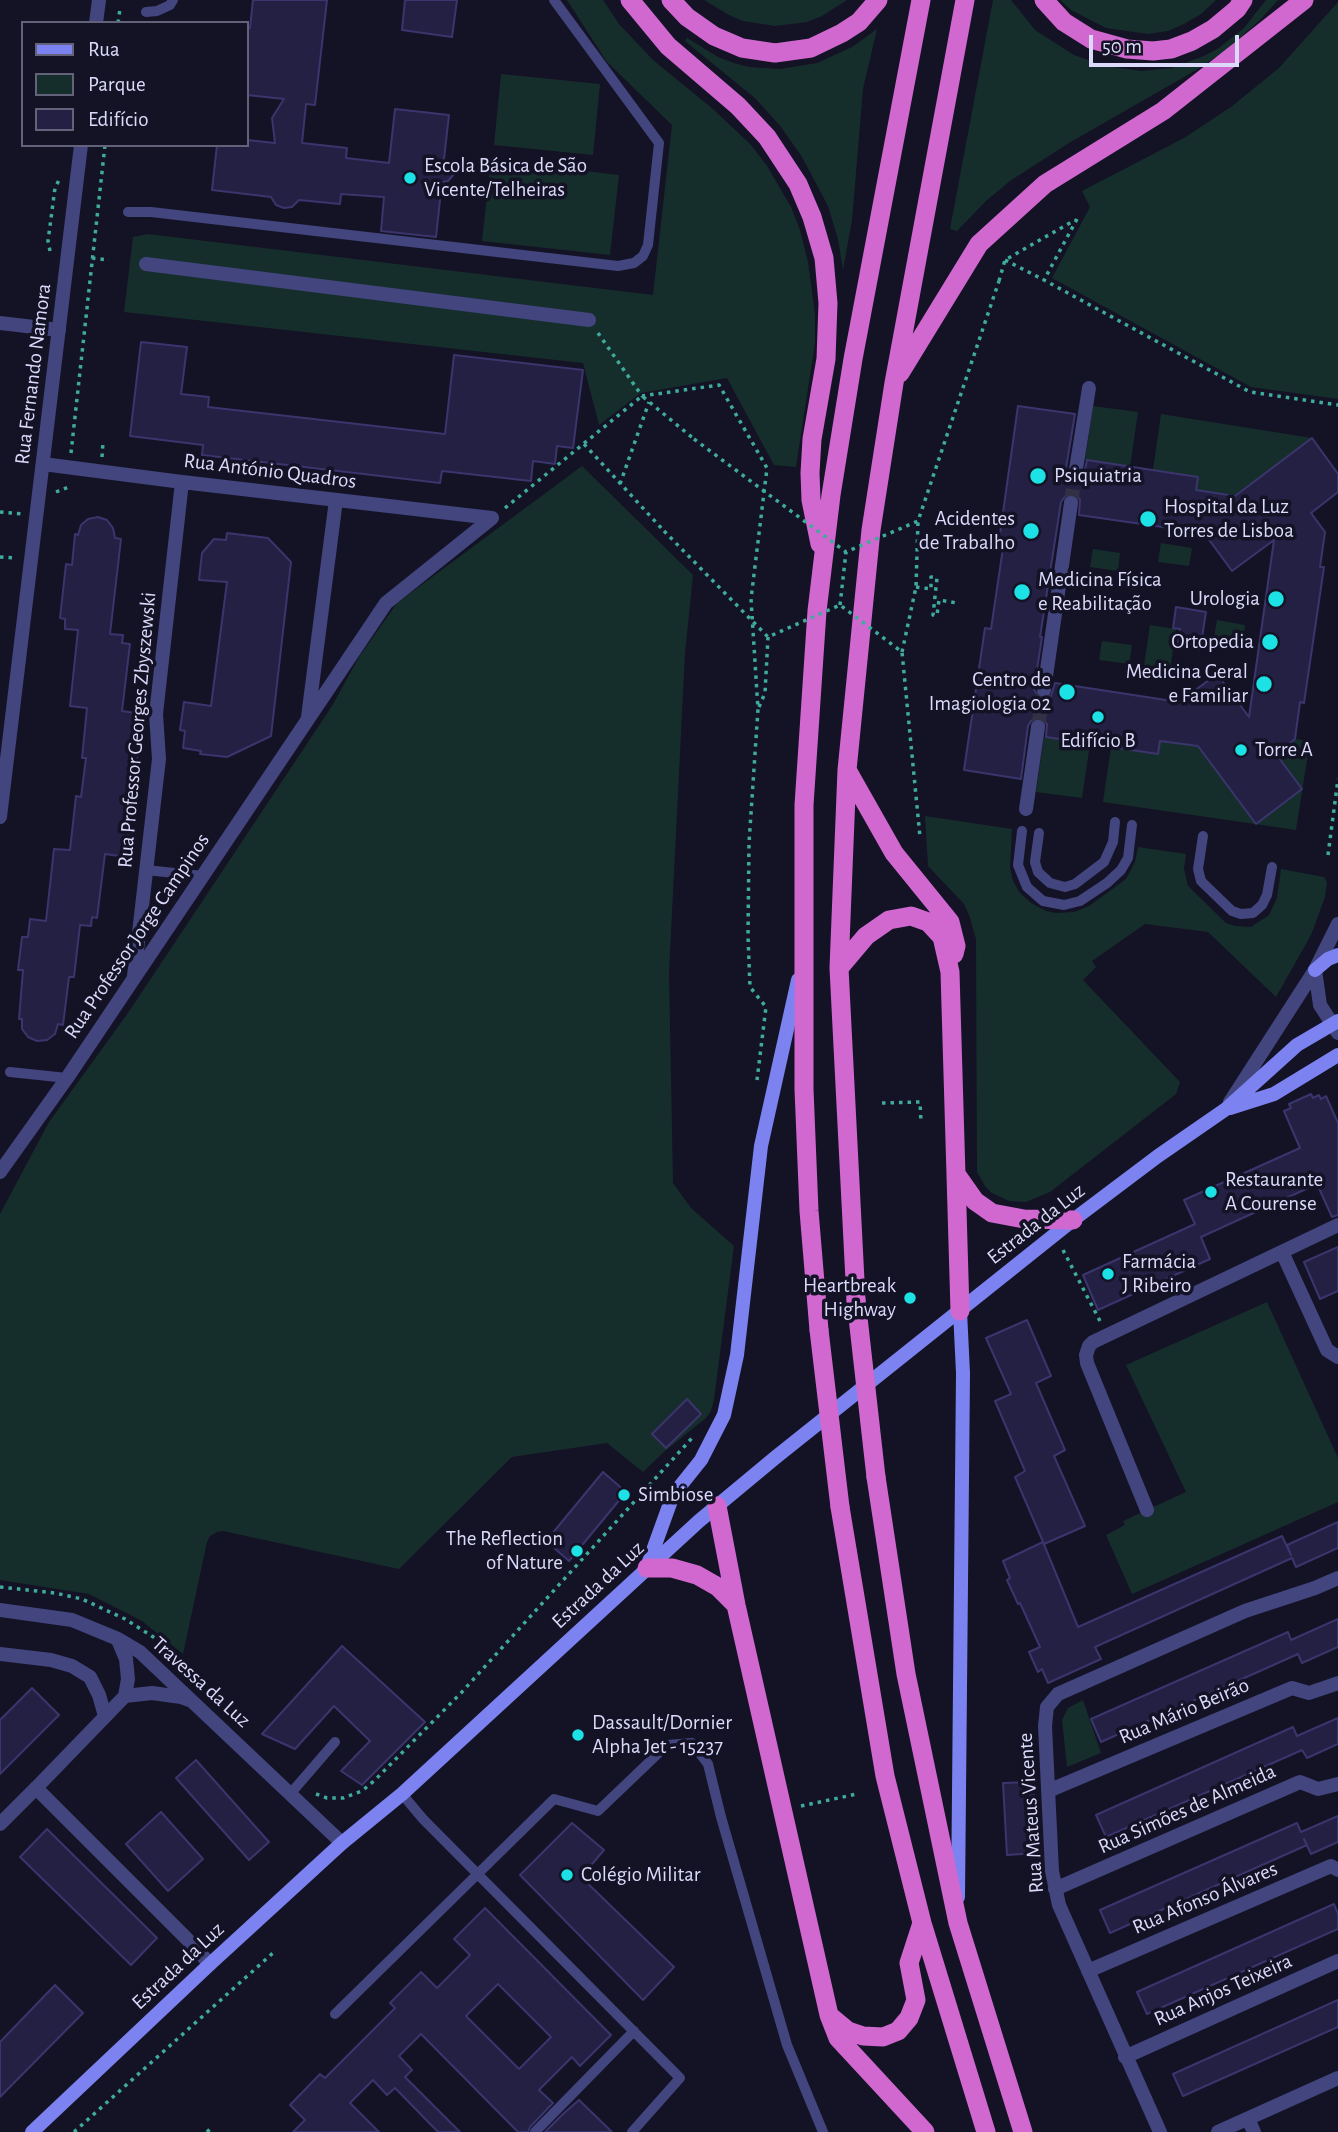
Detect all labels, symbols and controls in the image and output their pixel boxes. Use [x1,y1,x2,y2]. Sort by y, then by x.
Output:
legend [21,21,248,147]
scale bar [1093,21,1244,65]
text: 50 m [1102,36,1142,57]
text: Rua [88,39,120,60]
text: Parque [88,74,146,95]
text: Edifício [88,109,148,130]
place label: Escola Básica de São Vicente/Telheiras [424,153,587,203]
marker: Escola Básica de São Vicente/Telheiras [402,170,418,186]
street label: Rua Fernando Namora [9,282,57,466]
street label: Rua António Quadros [182,448,358,494]
place label: Psiquiatria [1054,463,1142,489]
marker: Psiquiatria [1028,466,1048,486]
place label: Hospital da Luz Torres de Lisboa [1164,494,1294,544]
place label: Acidentes de Trabalho [919,506,1015,556]
marker: Hospital da Luz Torres de Lisboa [1138,509,1158,529]
marker: Acidentes de Trabalho [1021,521,1041,541]
place label: Medicina Física e Reabilitação [1038,567,1162,617]
marker: Medicina Física e Reabilitação [1012,582,1032,602]
place label: Urologia [1190,586,1260,612]
marker: Urologia [1266,589,1286,609]
street label: Rua Professor Georges Zbyszewski [112,591,162,869]
place label: Ortopedia [1171,629,1254,655]
marker: Ortopedia [1260,632,1280,652]
place label: Medicina Geral e Familiar [1126,659,1248,709]
place label: Centro de Imagiologia 02 [929,667,1051,717]
marker: Medicina Geral e Familiar [1254,674,1274,694]
marker: Centro de Imagiologia 02 [1057,682,1077,702]
marker: Edifício B [1090,709,1106,725]
place label: Edifício B [1060,728,1136,754]
place label: Torre A [1255,737,1313,763]
marker: Torre A [1233,742,1249,758]
street label: Rua Professor Jorge Campinos [59,829,215,1043]
place label: Restaurante A Courense [1225,1167,1323,1217]
street label: Estrada da Luz [982,1178,1090,1270]
marker: Restaurante A Courense [1203,1184,1219,1200]
place label: Farmácia J Ribeiro [1122,1249,1196,1299]
marker: Farmácia J Ribeiro [1100,1266,1116,1282]
place label: Heartbreak Highway [803,1273,896,1323]
marker: Heartbreak Highway [902,1290,918,1306]
place label: Simbiose [638,1482,713,1508]
marker: Simbiose [616,1487,632,1503]
place label: The Reflection of Nature [446,1526,563,1576]
street label: Estrada da Luz [547,1536,649,1634]
marker: The Reflection of Nature [569,1543,585,1559]
street label: Travessa da Luz [146,1631,256,1733]
street label: Rua Mário Beirão [1115,1672,1253,1750]
place label: Dassault/Dornier Alpha Jet - 15237 [592,1710,732,1760]
marker: Dassault/Dornier Alpha Jet - 15237 [570,1727,586,1743]
street label: Rua Mateus Vicente [1013,1732,1049,1894]
street label: Rua Simões de Almeida [1094,1759,1280,1859]
street label: Rua Afonso Álvares [1129,1856,1281,1940]
place label: Colégio Militar [581,1862,700,1888]
marker: Colégio Militar [559,1867,575,1883]
street label: Estrada da Luz [127,1917,229,2015]
street label: Rua Anjos Teixeira [1150,1948,1296,2032]

